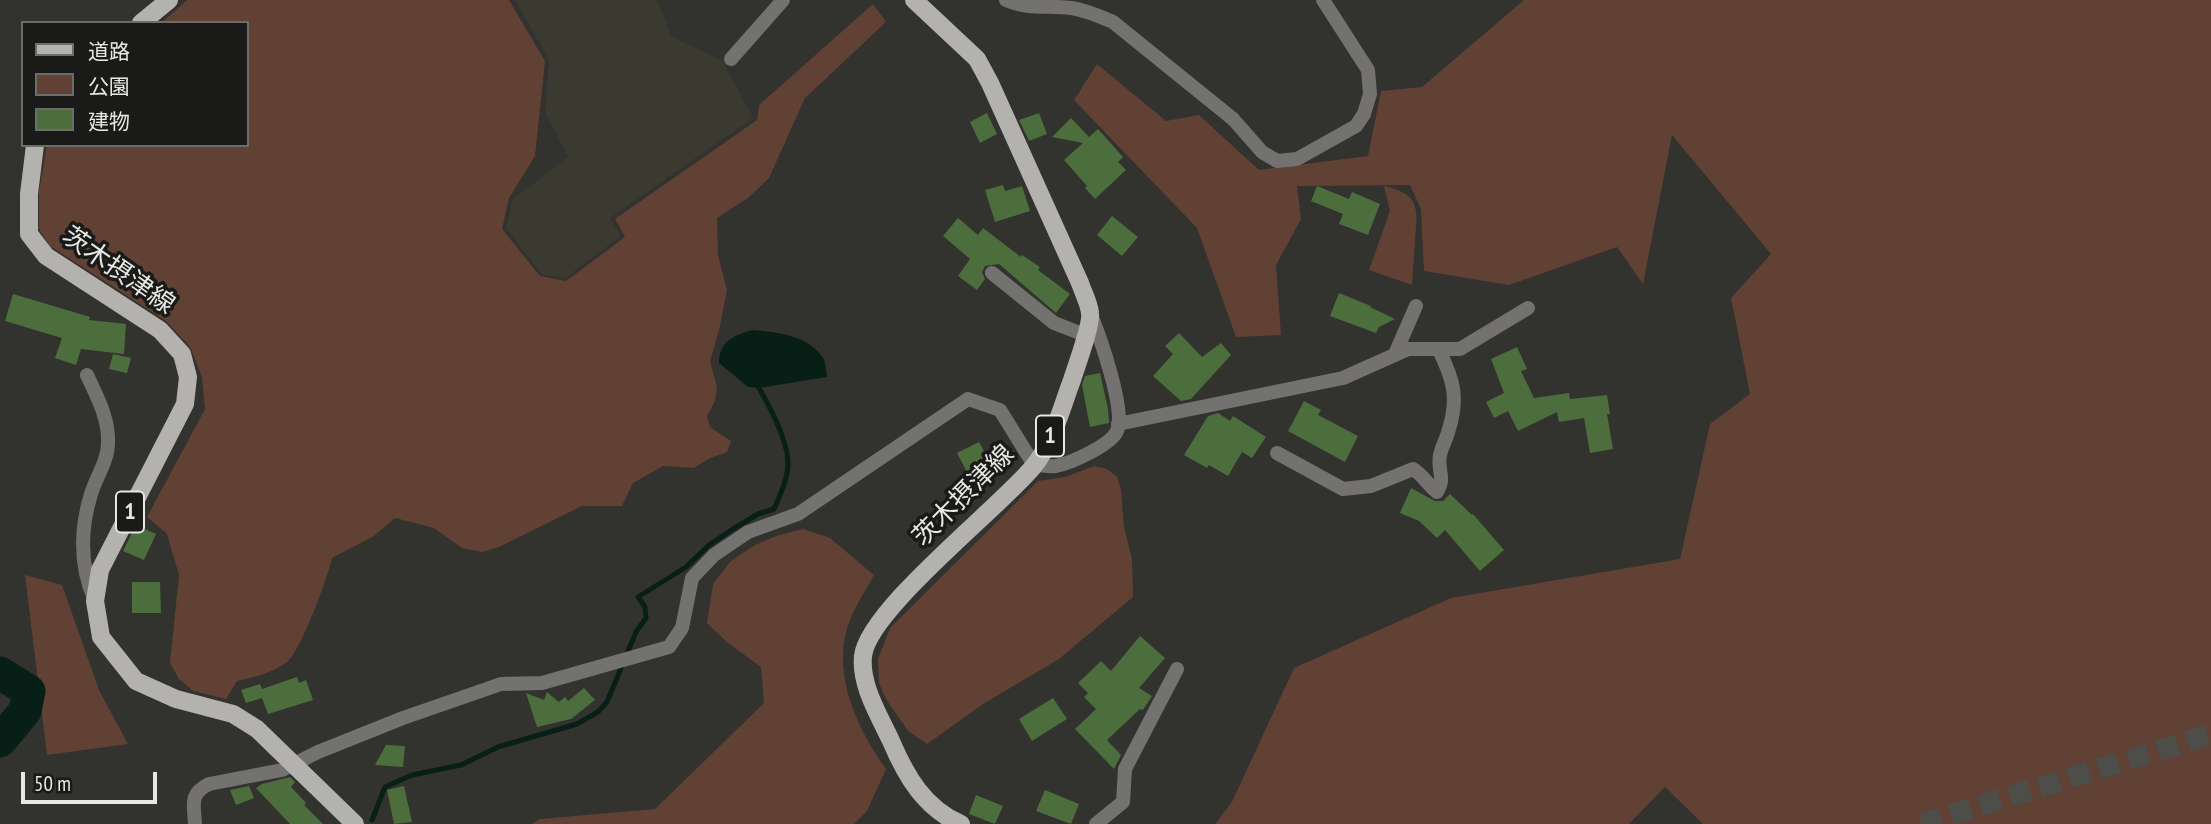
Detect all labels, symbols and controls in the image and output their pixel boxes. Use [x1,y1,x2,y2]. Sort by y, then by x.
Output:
legend [21,21,248,147]
text: 道路 [88,38,130,65]
text: 公園 [88,73,130,100]
text: 建物 [88,108,130,135]
street label: 茨木摂津線 [56,221,180,321]
road number: 1 [1036,416,1064,456]
street label: 茨木摂津線 [907,439,1021,553]
road number: 1 [116,491,144,532]
scale bar [24,758,161,802]
text: 50 m [34,770,71,797]

